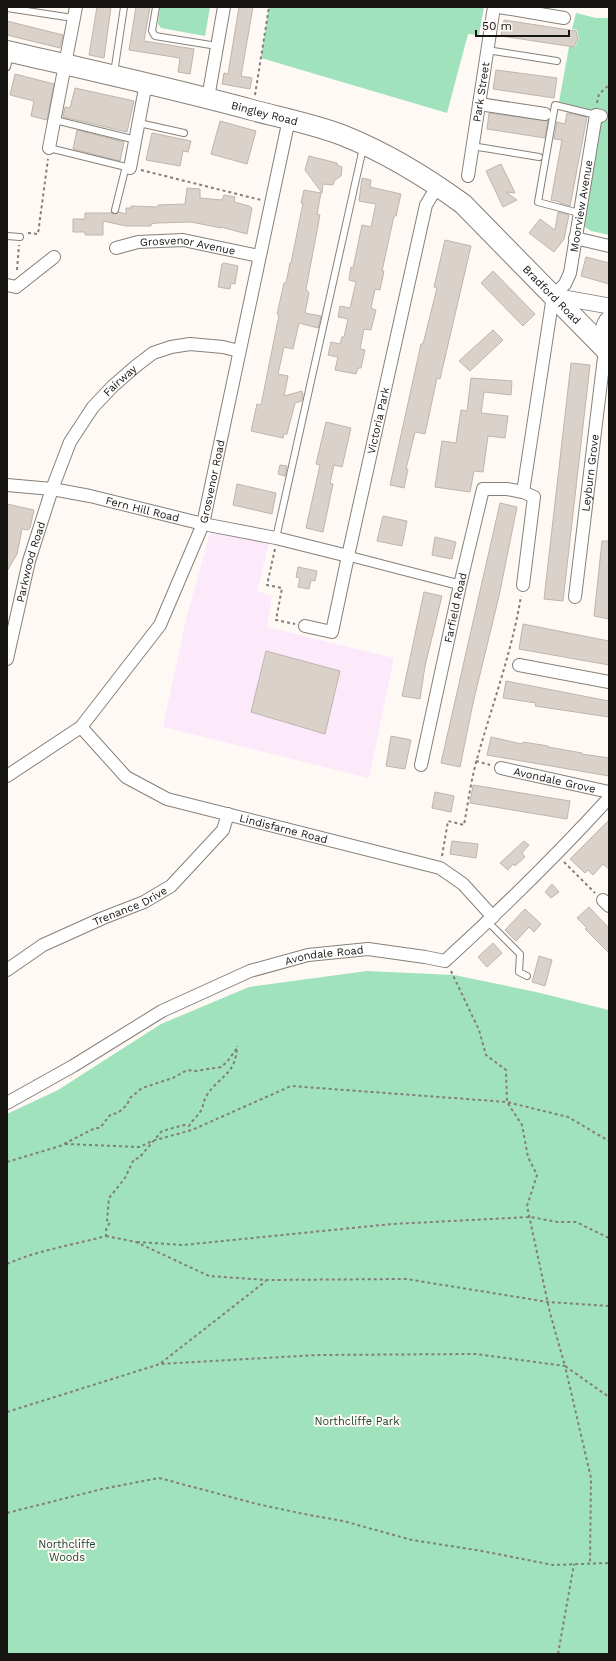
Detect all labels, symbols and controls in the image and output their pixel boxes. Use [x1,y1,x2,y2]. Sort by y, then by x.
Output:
scale bar [476,12,569,38]
text: 50 m [482,19,512,33]
street label: Park Street [470,61,492,123]
street label: Bingley Road [230,99,299,128]
street label: Moorview Avenue [568,159,595,253]
street label: Grosvenor Avenue [140,234,237,258]
street label: Bradford Road [520,263,583,327]
street label: Fairway [101,362,140,399]
street label: Victoria Park [365,386,392,456]
street label: Leyburn Grove [579,433,602,512]
street label: Grosvenor Road [197,439,228,525]
street label: Fern Hill Road [104,494,181,525]
street label: Parkwood Road [14,520,48,604]
street label: Farfield Road [442,571,470,644]
street label: Avondale Grove [512,765,597,796]
street label: Lindisfarne Road [238,812,329,846]
street label: Trenance Drive [91,884,169,929]
street label: Avondale Road [283,943,364,968]
park label: Northcliffe Park [315,1415,399,1428]
park label: Northcliffe Woods [38,1538,96,1564]

